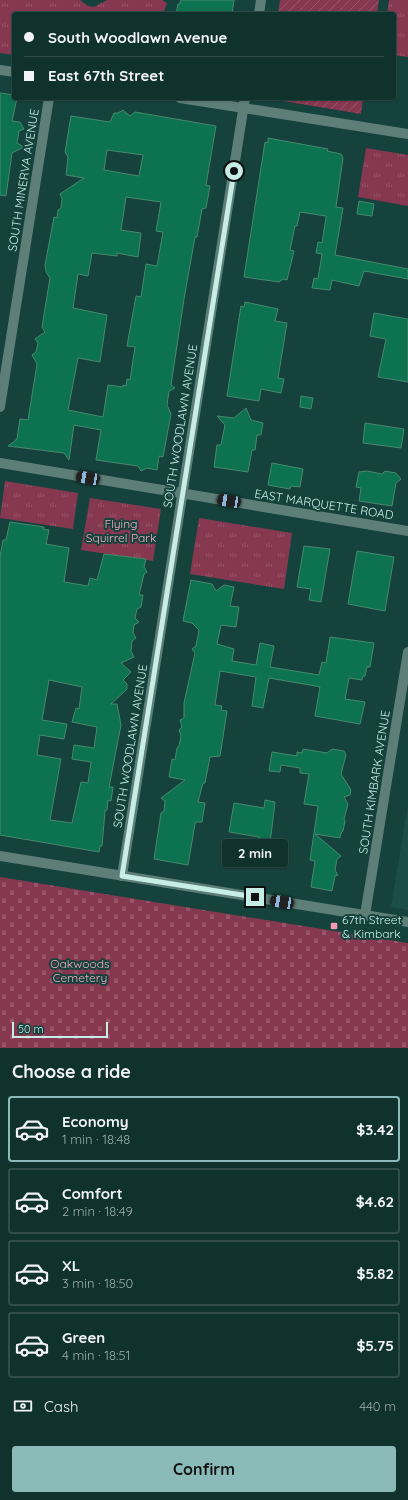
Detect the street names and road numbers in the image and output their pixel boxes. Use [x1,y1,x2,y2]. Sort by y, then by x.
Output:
street label: SOUTH MINERVA AVENUE [4,107,42,252]
street label: SOUTH WOODLAWN AVENUE [160,343,200,509]
street label: EAST MARQUETTE ROAD [253,486,395,522]
street label: SOUTH WOODLAWN AVENUE [110,663,150,829]
street label: SOUTH KIMBARK AVENUE [355,709,393,855]

